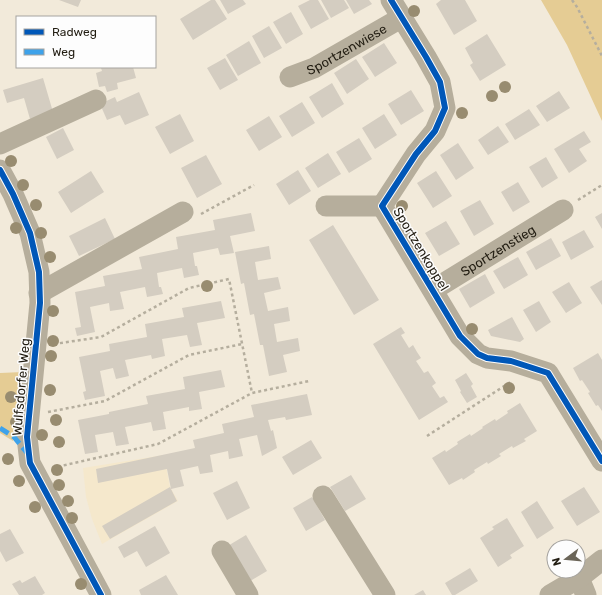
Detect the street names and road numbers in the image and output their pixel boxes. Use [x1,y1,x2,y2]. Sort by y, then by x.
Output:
street label: Sportzenwiese [304,21,389,78]
street label: Sportzenkoppel [390,205,452,293]
street label: Sportzenstieg [458,222,538,279]
street label: Wulfsdorfer Weg [9,338,34,437]

